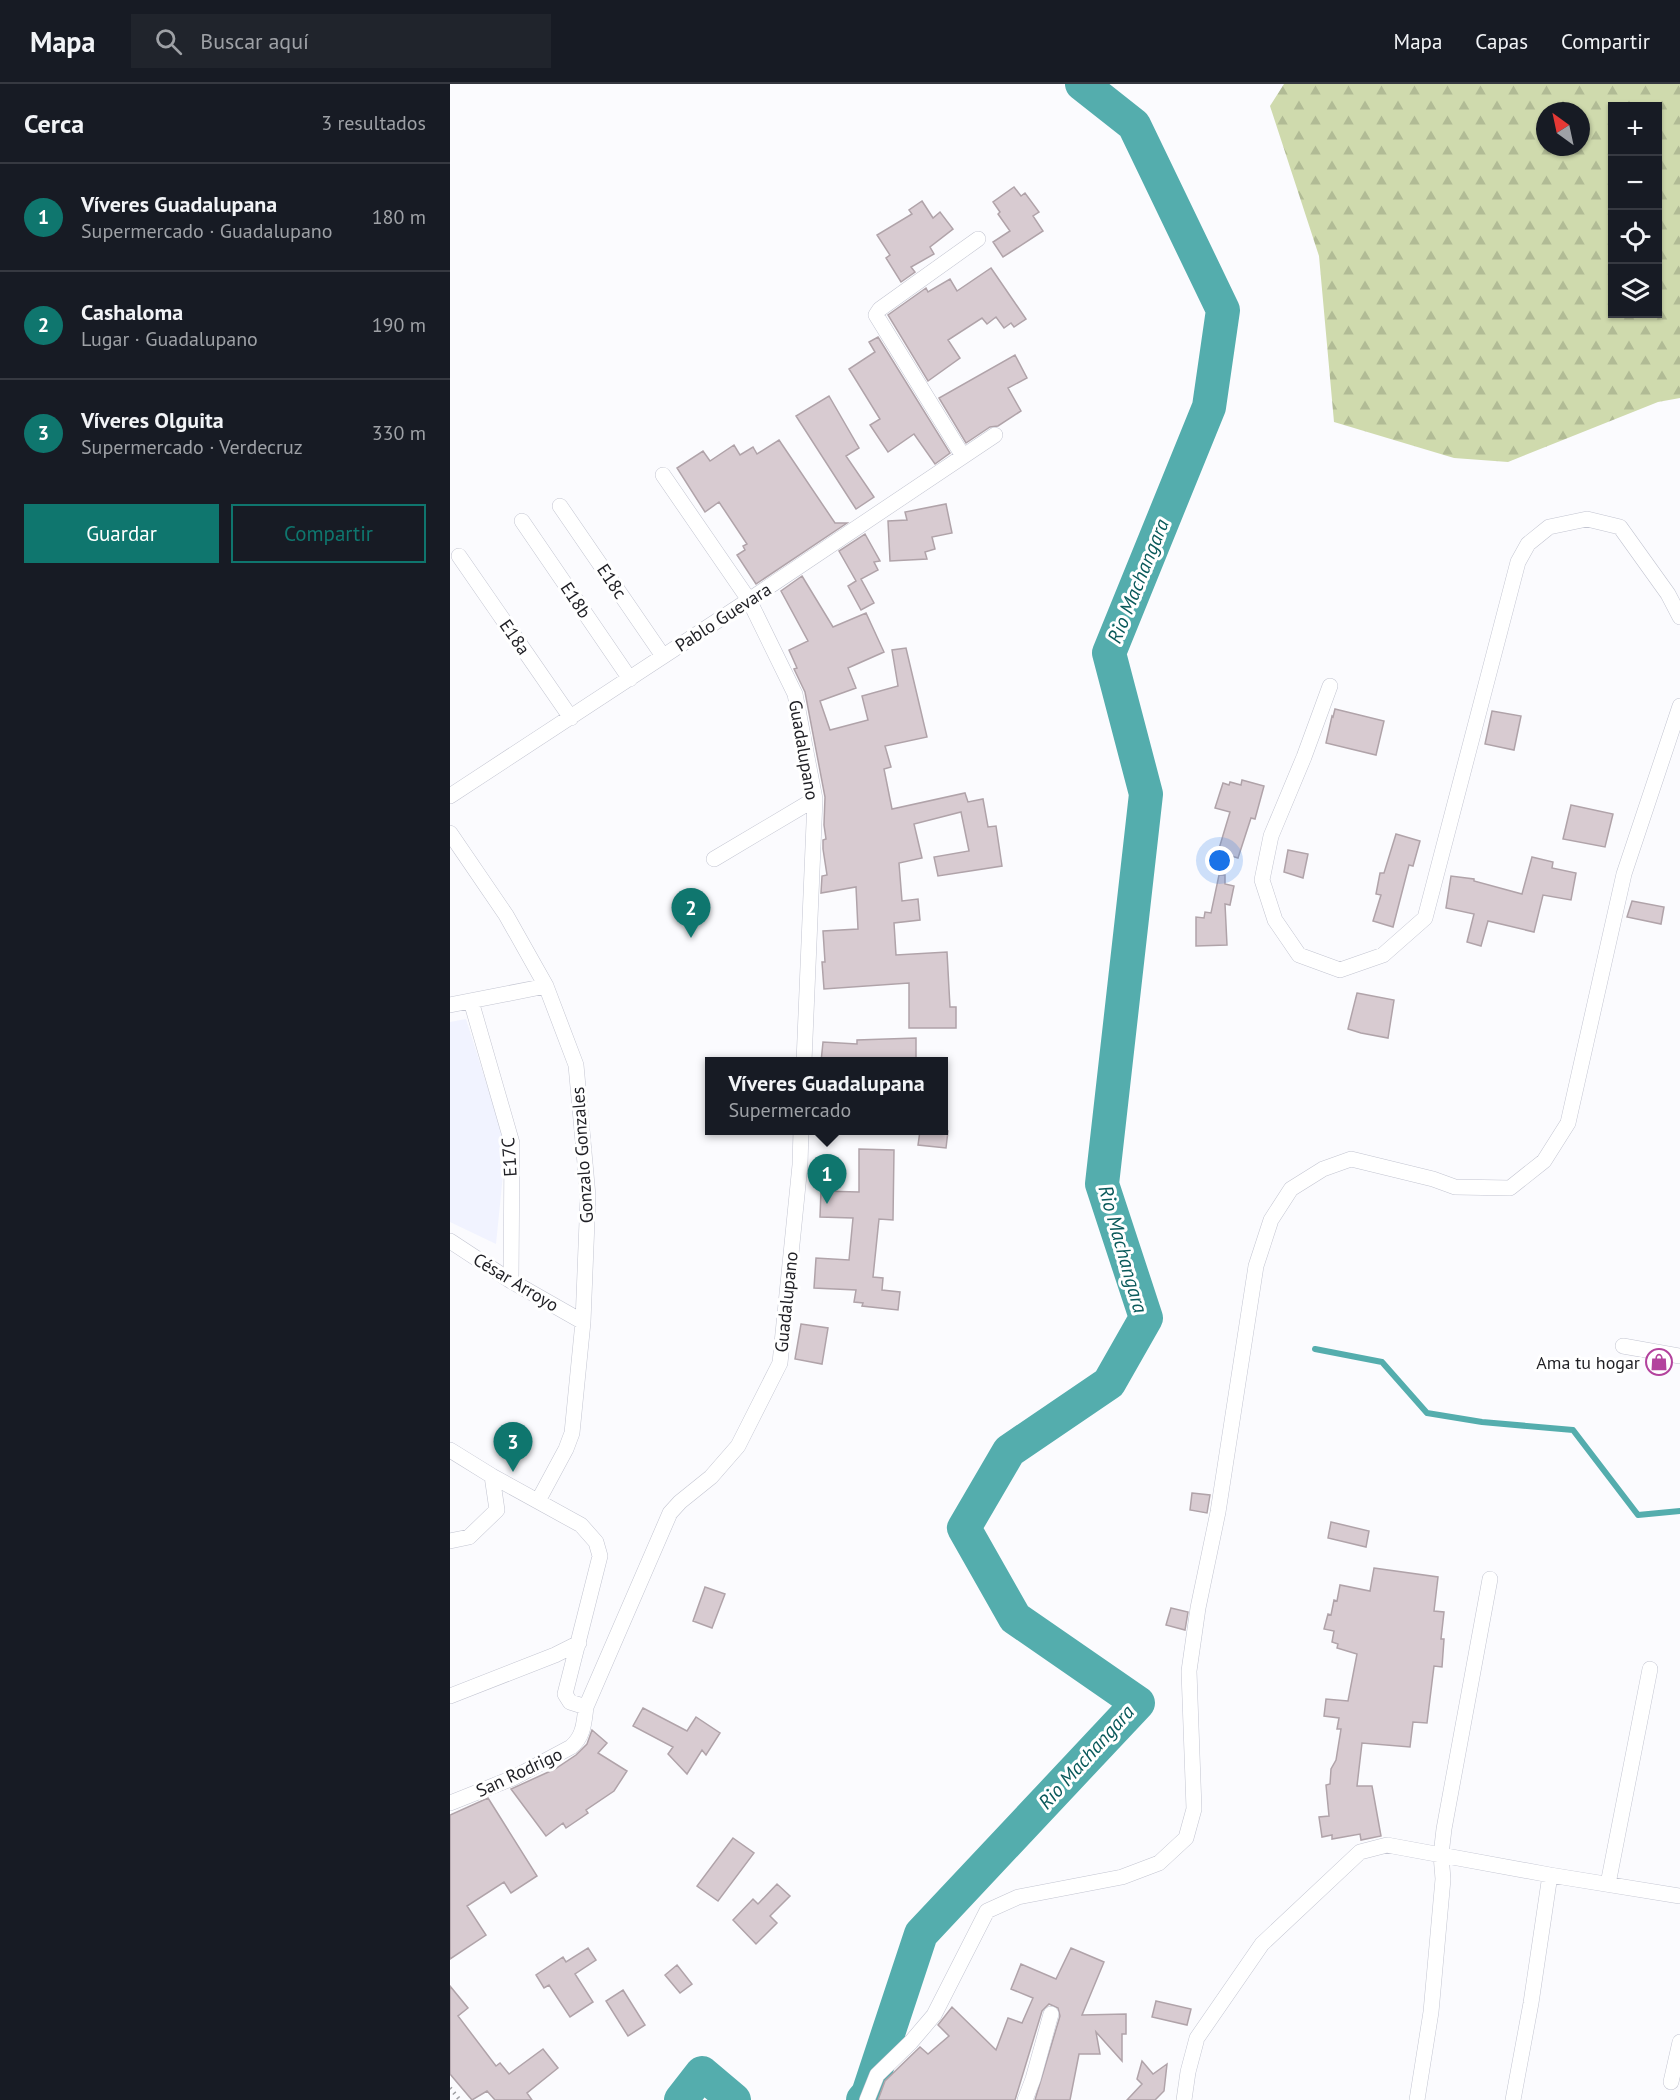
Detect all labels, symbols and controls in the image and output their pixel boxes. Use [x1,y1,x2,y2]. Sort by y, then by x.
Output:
search box [131,14,551,68]
text: Mapa [30,23,95,60]
icon: search [152,25,185,58]
text: Buscar aquí [200,27,309,55]
text: Mapa [1394,28,1442,55]
text: Capas [1475,28,1528,55]
text: Compartir [1561,28,1650,55]
north arrow [1536,102,1590,156]
map controls [1608,102,1662,318]
button: + [1608,102,1662,156]
text: Cerca [24,107,84,140]
text: 3 resultados [321,110,426,136]
button: − [1608,156,1662,210]
text: Víveres Guadalupana [81,190,277,218]
text: 1 [38,204,49,230]
text: 180 m [372,204,426,230]
button: locate [1608,210,1662,264]
text: Supermercado · Guadalupano [81,218,332,244]
button: layers [1608,264,1662,318]
text: Cashaloma [81,298,183,326]
text: 2 [38,312,49,338]
text: 190 m [372,312,426,338]
text: Lugar · Guadalupano [81,326,258,352]
text: Víveres Olguita [81,406,224,434]
text: 3 [38,420,49,446]
text: 330 m [372,420,426,446]
text: Supermercado · Verdecruz [81,434,303,460]
button: Guardar [24,504,219,563]
button: Compartir [231,504,426,563]
water label: Rio Machangara [1101,515,1175,647]
street label: E18c [592,559,632,603]
street label: E18b [556,577,596,623]
street label: Pablo Guevara [671,577,775,657]
street label: E18a [495,615,535,659]
street label: Guadalupano [784,698,824,802]
your location [1205,846,1234,875]
pin: 2 [672,888,710,938]
popup [705,1057,948,1135]
text: Víveres Guadalupana [728,1069,925,1097]
street label: Gonzalo Gonzales [566,1086,598,1224]
text: Supermercado [728,1097,851,1123]
street label: E17C [496,1137,522,1177]
pin: 1 [808,1154,847,1204]
water label: Rio Machangara [1092,1182,1154,1316]
street label: César Arroyo [469,1248,563,1316]
street label: Guadalupano [769,1250,803,1354]
shop icon: Ama tu hogar [1644,1347,1674,1377]
place label: Ama tu hogar [1536,1351,1640,1374]
pin: 3 [494,1422,532,1472]
water label: Rio Machangara [1032,1699,1140,1815]
street label: San Rodrigo [472,1742,566,1802]

